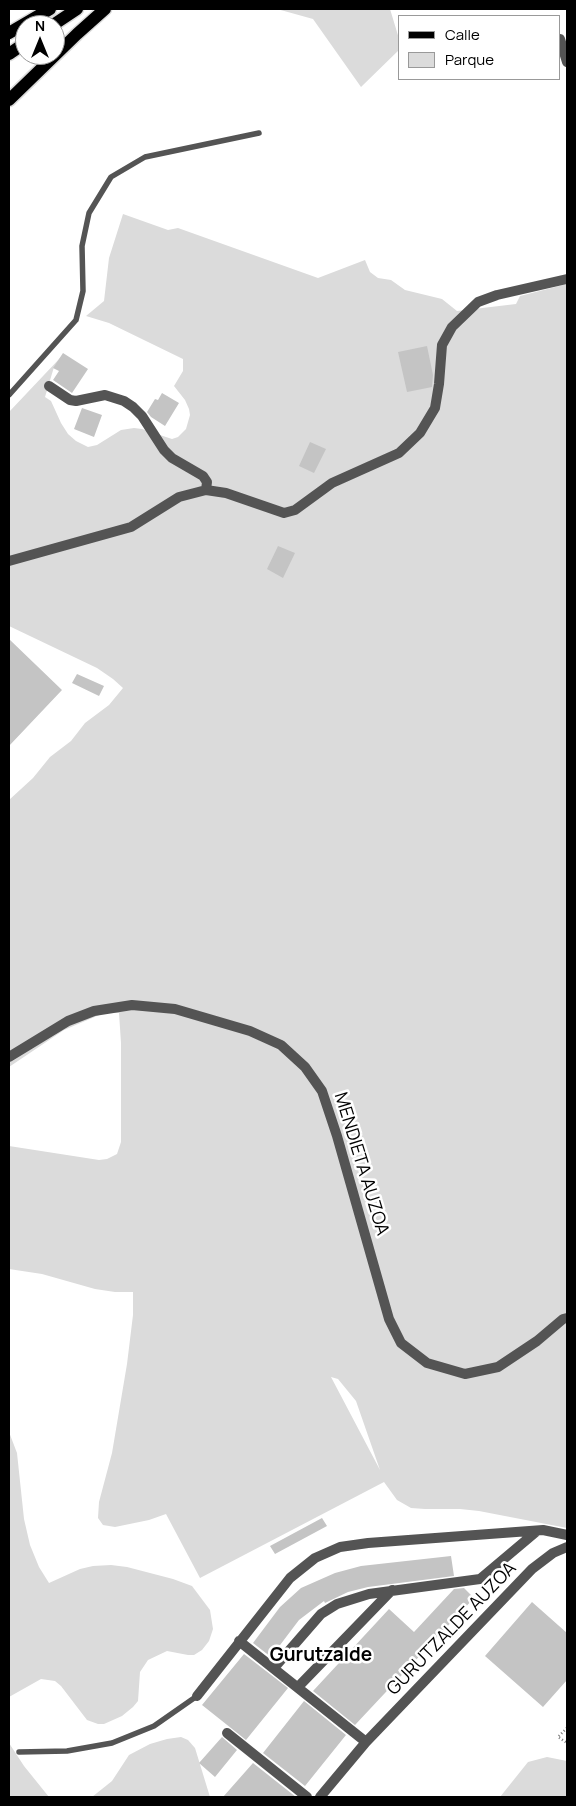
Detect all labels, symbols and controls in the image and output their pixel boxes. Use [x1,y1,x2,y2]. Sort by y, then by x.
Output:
north arrow [15,15,65,65]
legend [398,15,561,80]
text: N [35,16,45,35]
text: Calle [445,24,480,45]
text: Parque [445,49,494,70]
street label: MENDIETA AUZOA [329,1090,393,1238]
street label: GURUTZALDE AUZOA [383,1558,521,1700]
district label: Gurutzalde [270,1645,372,1667]

